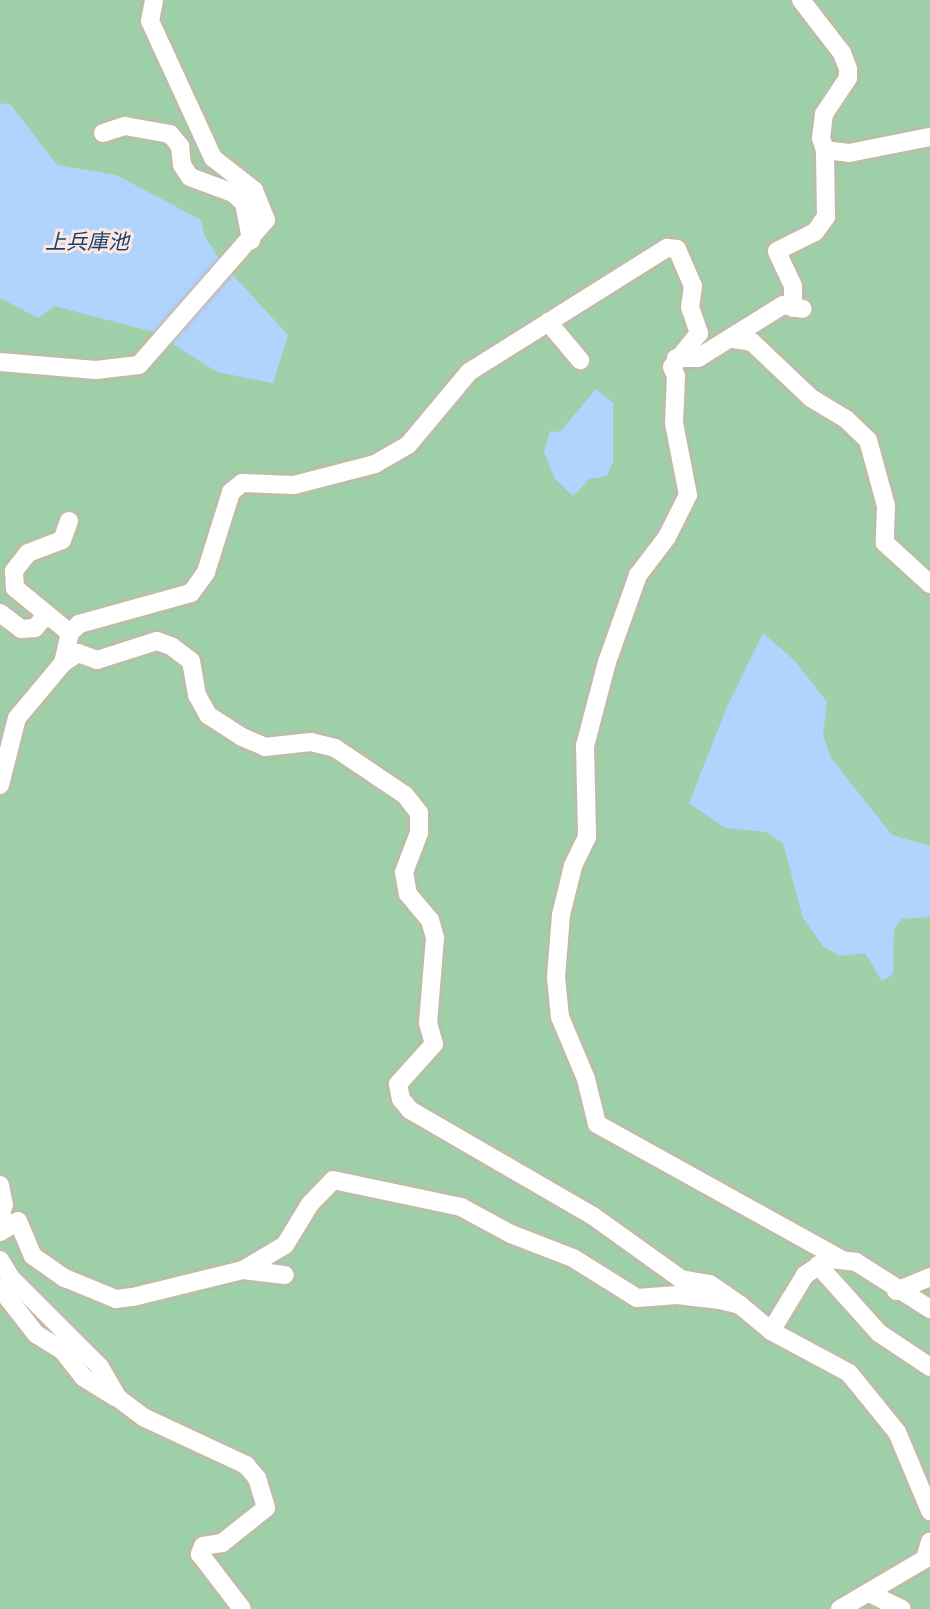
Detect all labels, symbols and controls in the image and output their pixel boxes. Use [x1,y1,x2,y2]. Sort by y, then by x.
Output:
water label: 上兵庫池 [45,229,129,255]

